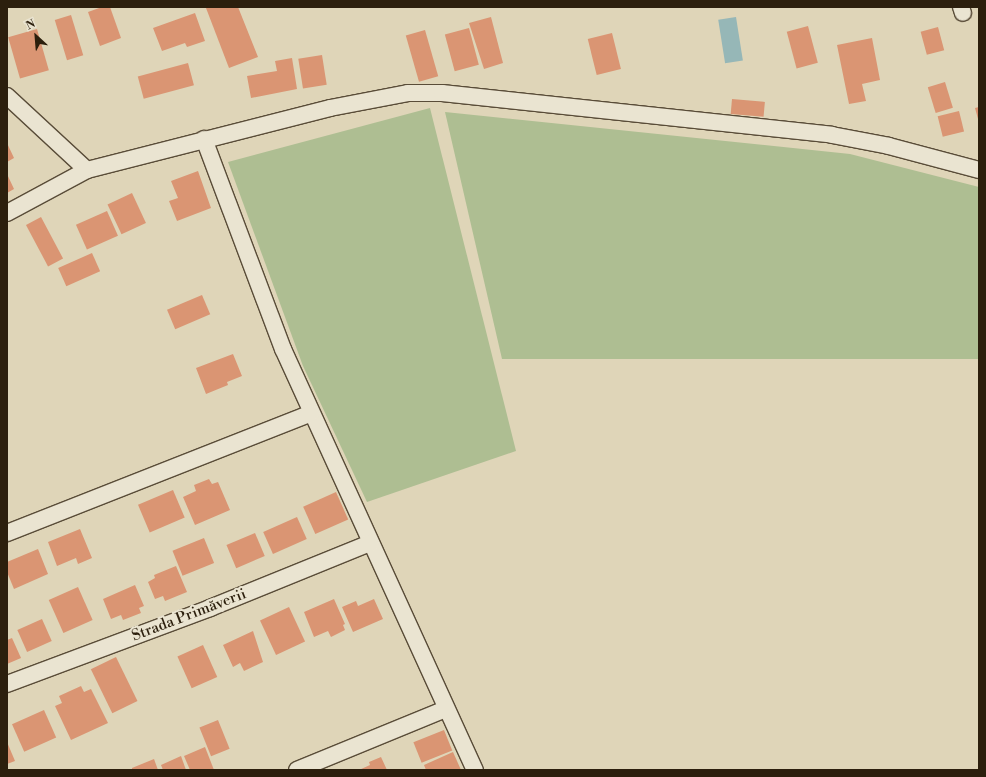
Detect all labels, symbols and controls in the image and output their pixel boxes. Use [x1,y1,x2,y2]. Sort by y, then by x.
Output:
north arrow [16,16,56,56]
text: N [24,17,38,33]
street label: Strada Primăverii [129,585,249,645]

